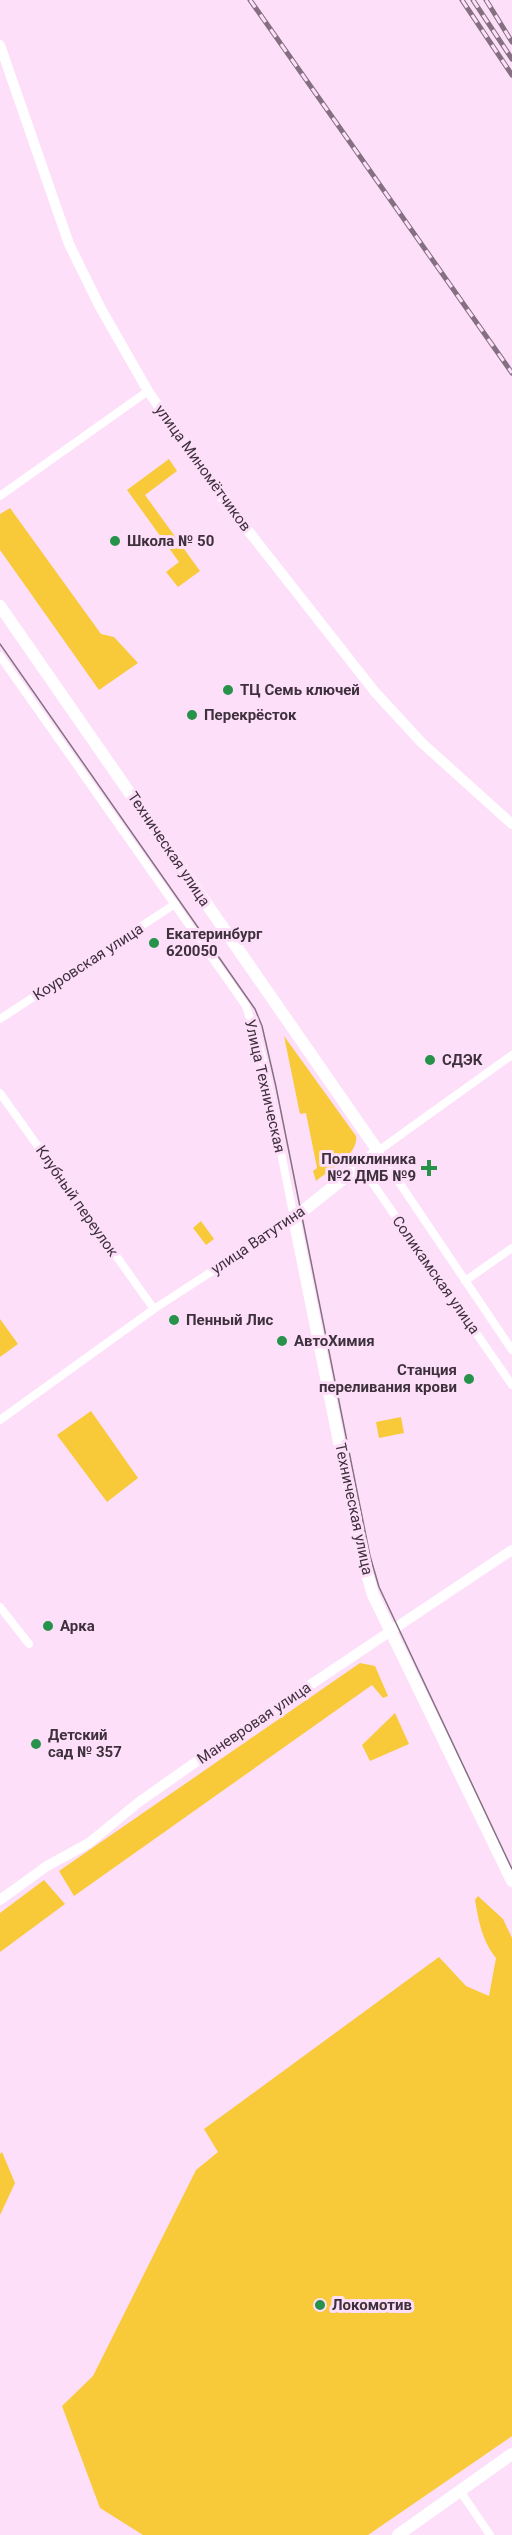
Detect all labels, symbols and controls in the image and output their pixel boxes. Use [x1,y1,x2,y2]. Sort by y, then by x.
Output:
street label: улица Миномётчиков [151,401,255,535]
place label: Школа № 50 [127,532,214,550]
marker: Школа № 50 [108,534,122,548]
place label: ТЦ Семь ключей [240,681,360,699]
marker: ТЦ Семь ключей [221,683,235,697]
place label: Перекрёсток [204,706,297,724]
marker: Перекрёсток [185,708,199,722]
street label: Техническая улица [124,788,214,910]
street label: Коуровская улица [30,920,146,1004]
place label: Екатеринбург 620050 [166,925,263,960]
marker: Екатеринбург 620050 [147,936,161,950]
street label: Улица Техническая [241,1018,289,1154]
place label: СДЭК [442,1051,483,1069]
marker: СДЭК [423,1053,437,1067]
street label: Клубный переулок [32,1142,122,1260]
place label: Поликлиника №2 ДМБ №9 [321,1150,416,1185]
marker: Поликлиника №2 ДМБ №9 [420,1159,438,1177]
street label: улица Ватутина [208,1202,308,1278]
street label: Соликамская улица [388,1212,484,1338]
place label: Пенный Лис [186,1311,273,1329]
marker: Пенный Лис [167,1313,181,1327]
place label: АвтоХимия [294,1332,375,1350]
marker: АвтоХимия [275,1334,289,1348]
place label: Станция переливания крови [319,1361,457,1396]
marker: Станция переливания крови [462,1372,476,1386]
street label: Техническая улица [331,1441,377,1577]
place label: Арка [60,1617,95,1635]
marker: Арка [41,1619,55,1633]
street label: Маневровая улица [194,1678,314,1768]
place label: Детский сад № 357 [48,1726,122,1761]
marker: Детский сад № 357 [29,1737,43,1751]
place label: Локомотив [332,2296,412,2314]
marker: Локомотив [313,2298,327,2312]

